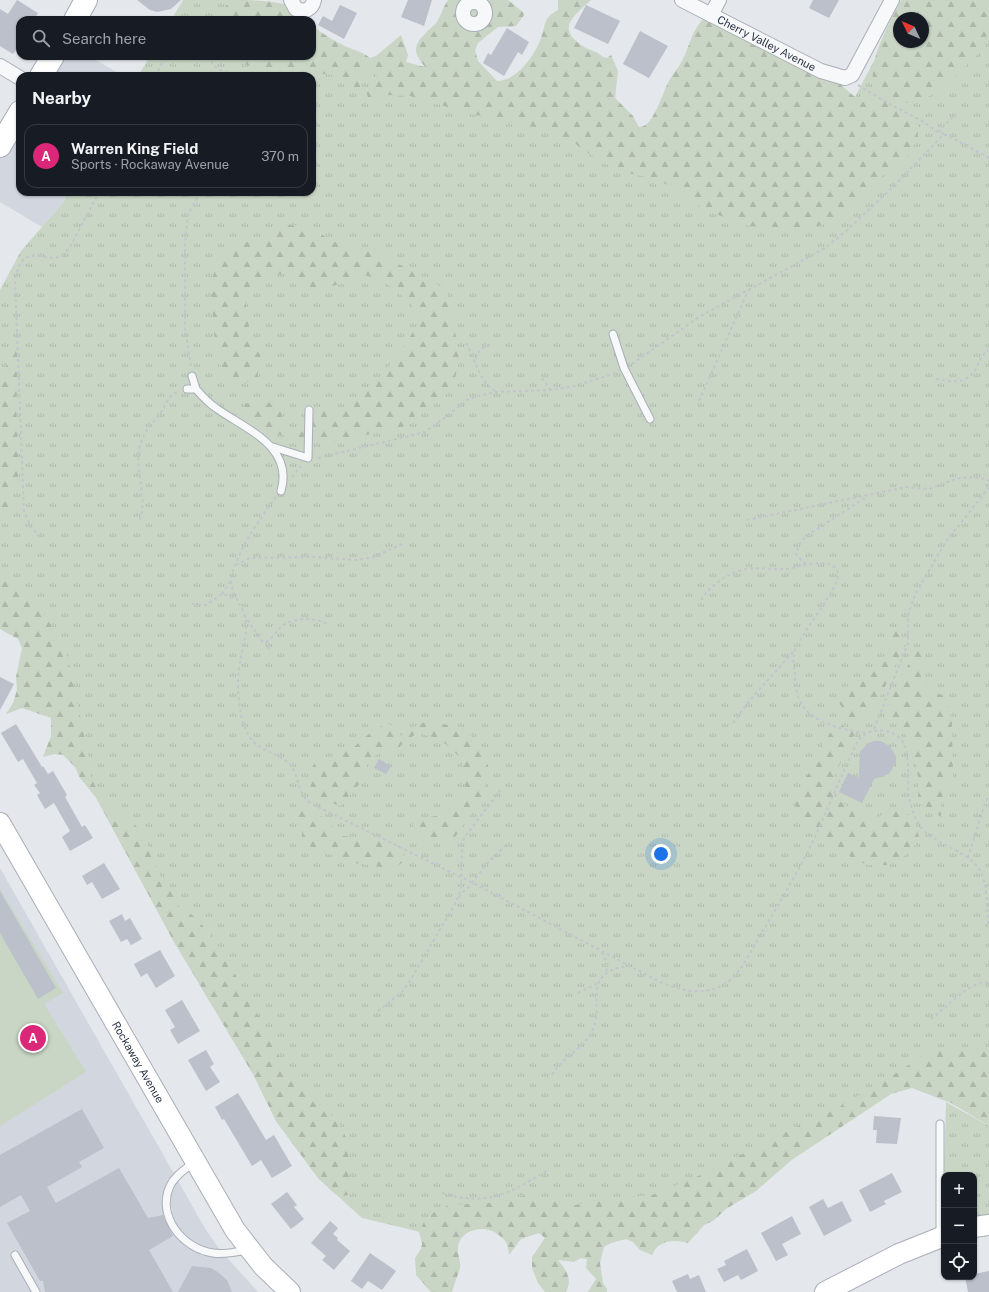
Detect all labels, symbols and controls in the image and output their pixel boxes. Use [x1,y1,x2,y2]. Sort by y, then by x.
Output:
north arrow [893,12,929,48]
street label: Cherry Valley Avenue [715,13,818,73]
search box [16,16,316,60]
icon: search [30,27,52,49]
text: Search here [62,30,146,47]
text: Nearby [32,88,91,108]
text: Warren King Field [71,140,198,157]
text: A [41,149,51,164]
text: 370 m [261,149,299,164]
text: Sports · Rockaway Avenue [71,157,229,172]
your location [651,844,671,864]
street label: Rockaway Avenue [110,1019,166,1105]
pin: A [20,1023,46,1053]
map controls [941,1172,977,1280]
button: + [941,1172,977,1208]
button: − [941,1208,977,1244]
button: locate [941,1244,977,1280]

